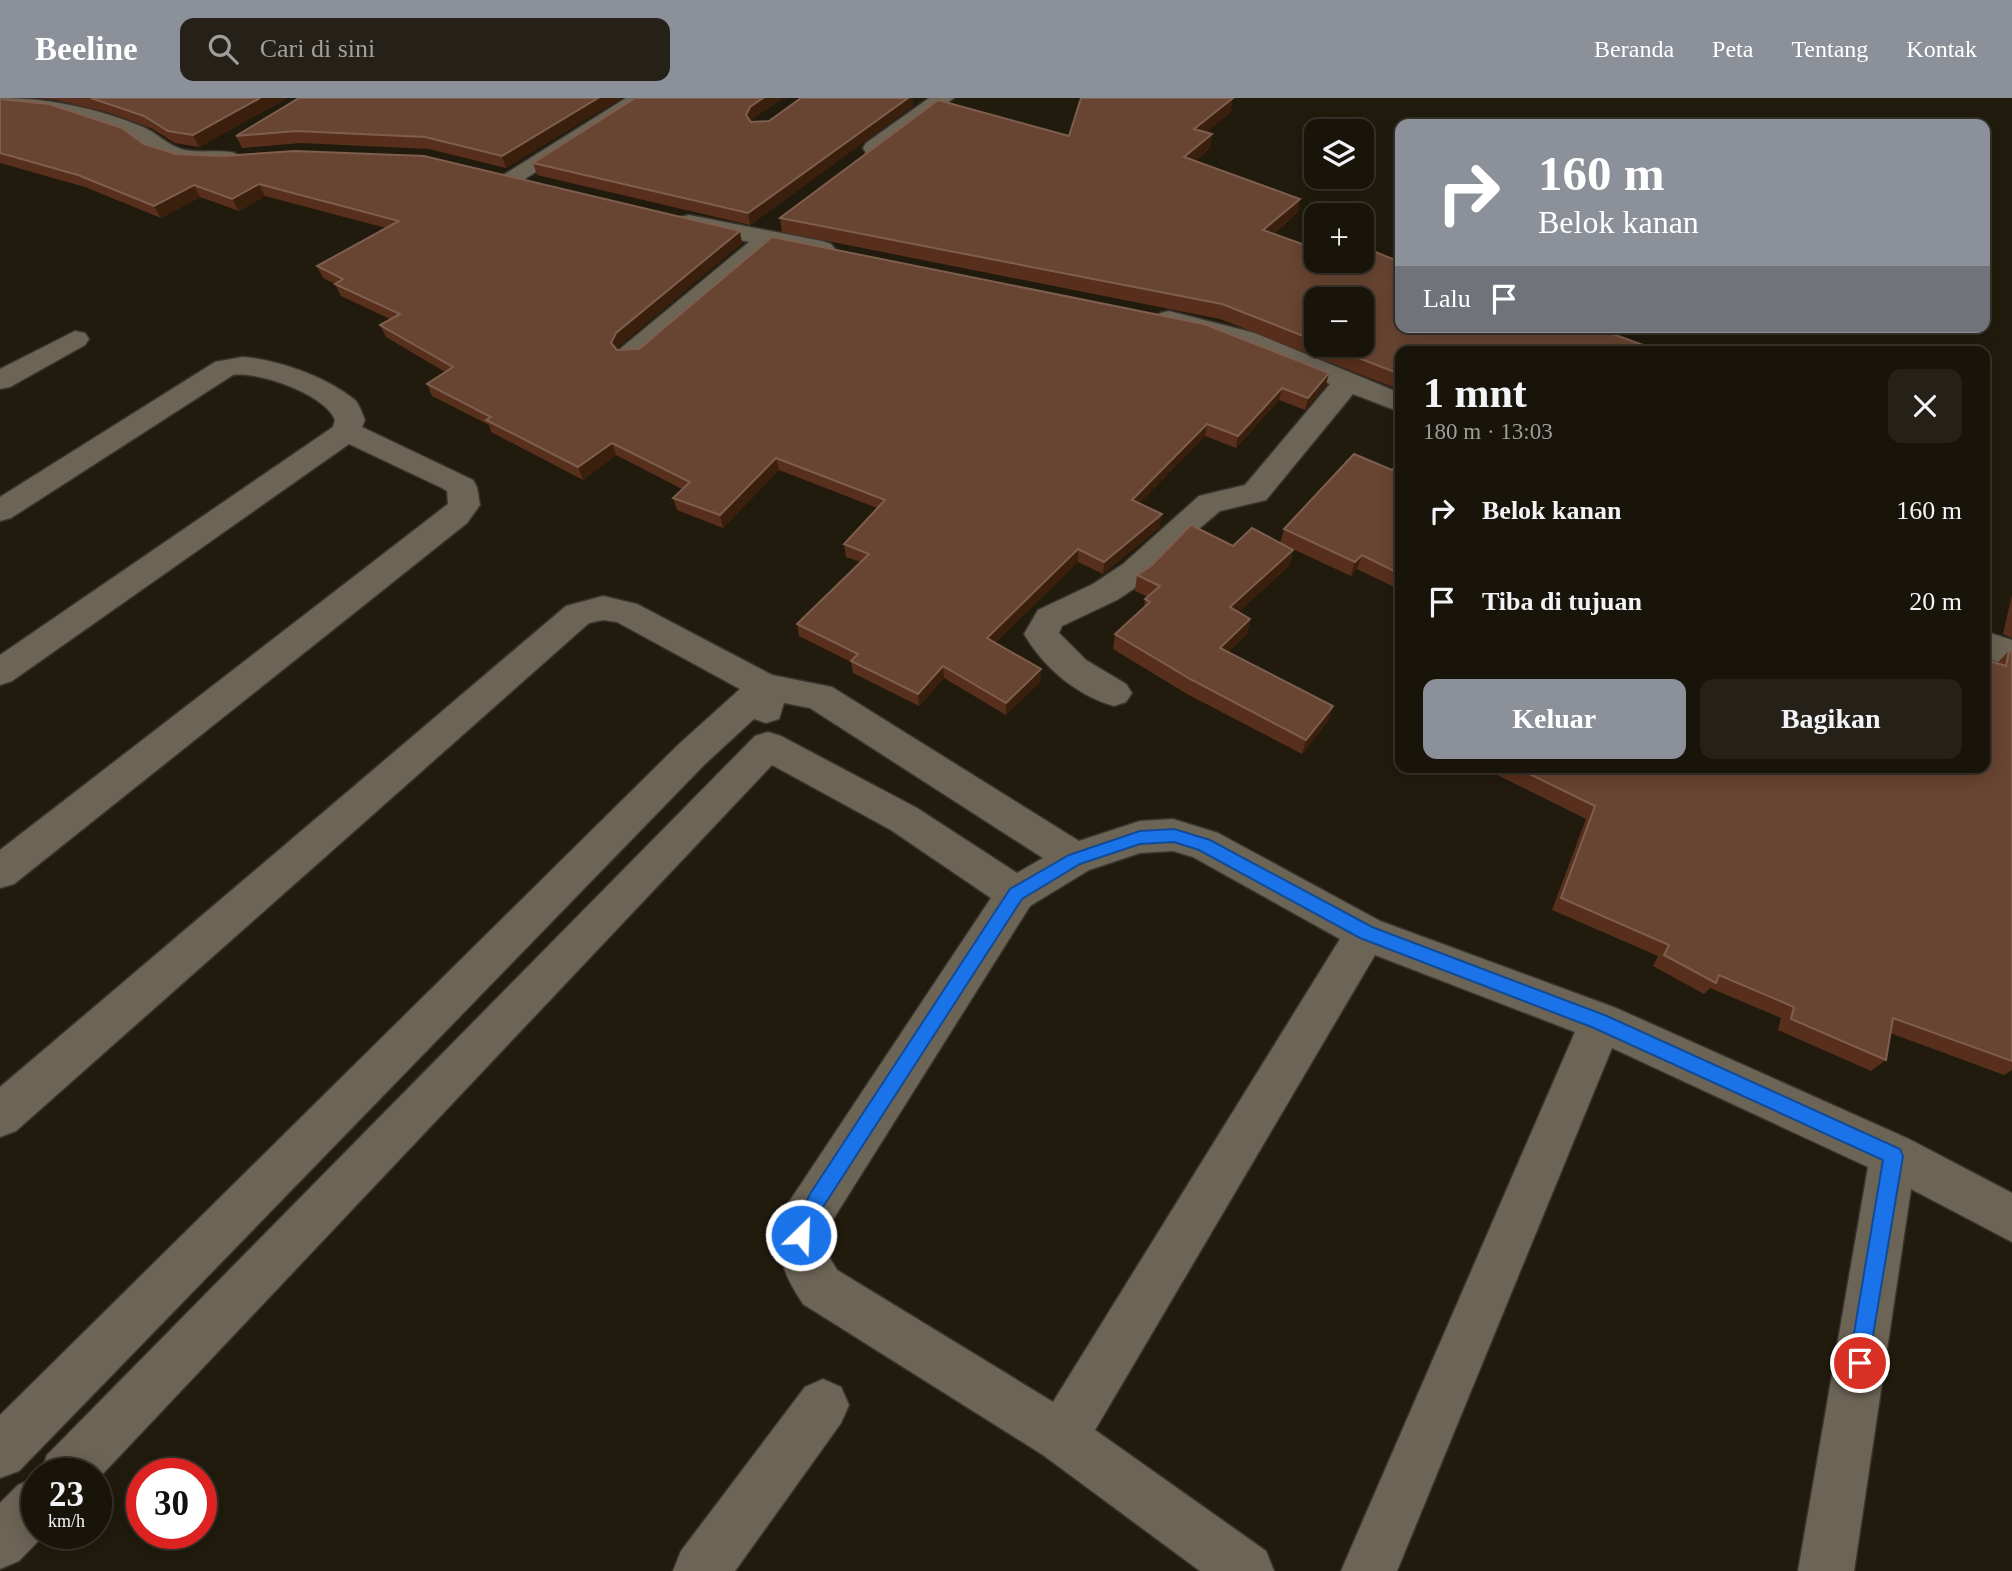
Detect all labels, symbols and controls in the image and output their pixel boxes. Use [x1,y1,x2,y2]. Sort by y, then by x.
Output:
search box [180,18,670,81]
icon: search [204,30,242,68]
text: Beeline [35,31,138,67]
text: Cari di sini [260,34,375,63]
text: Beranda [1594,36,1674,62]
text: Peta [1712,36,1753,62]
text: Tentang [1791,36,1868,62]
text: Kontak [1906,36,1977,62]
map controls [1304,119,1374,357]
button: layers [1304,119,1374,189]
text: 160 m [1538,146,1665,201]
icon: right [1423,147,1514,238]
button: + [1304,203,1374,273]
text: Belok kanan [1538,204,1699,240]
icon: arrive [1485,280,1523,318]
text: Lalu [1423,284,1471,313]
button: − [1304,287,1374,357]
button: close [1888,369,1962,443]
text: 1 mnt [1423,370,1527,416]
text: 180 m · 13:03 [1423,419,1553,444]
icon: right [1423,492,1461,530]
text: Belok kanan [1482,496,1621,525]
text: 160 m [1896,496,1962,525]
icon: arrive [1423,583,1461,621]
text: Tiba di tujuan [1482,587,1642,616]
text: 20 m [1909,587,1962,616]
button: Keluar [1423,679,1686,759]
button: Bagikan [1700,679,1962,759]
position arrow [764,1198,838,1272]
pin [1830,1333,1890,1393]
icon: arrive [1841,1344,1879,1382]
speed limit sign: 30 [126,1458,217,1549]
text: 23 [49,1475,84,1514]
text: km/h [48,1511,85,1531]

